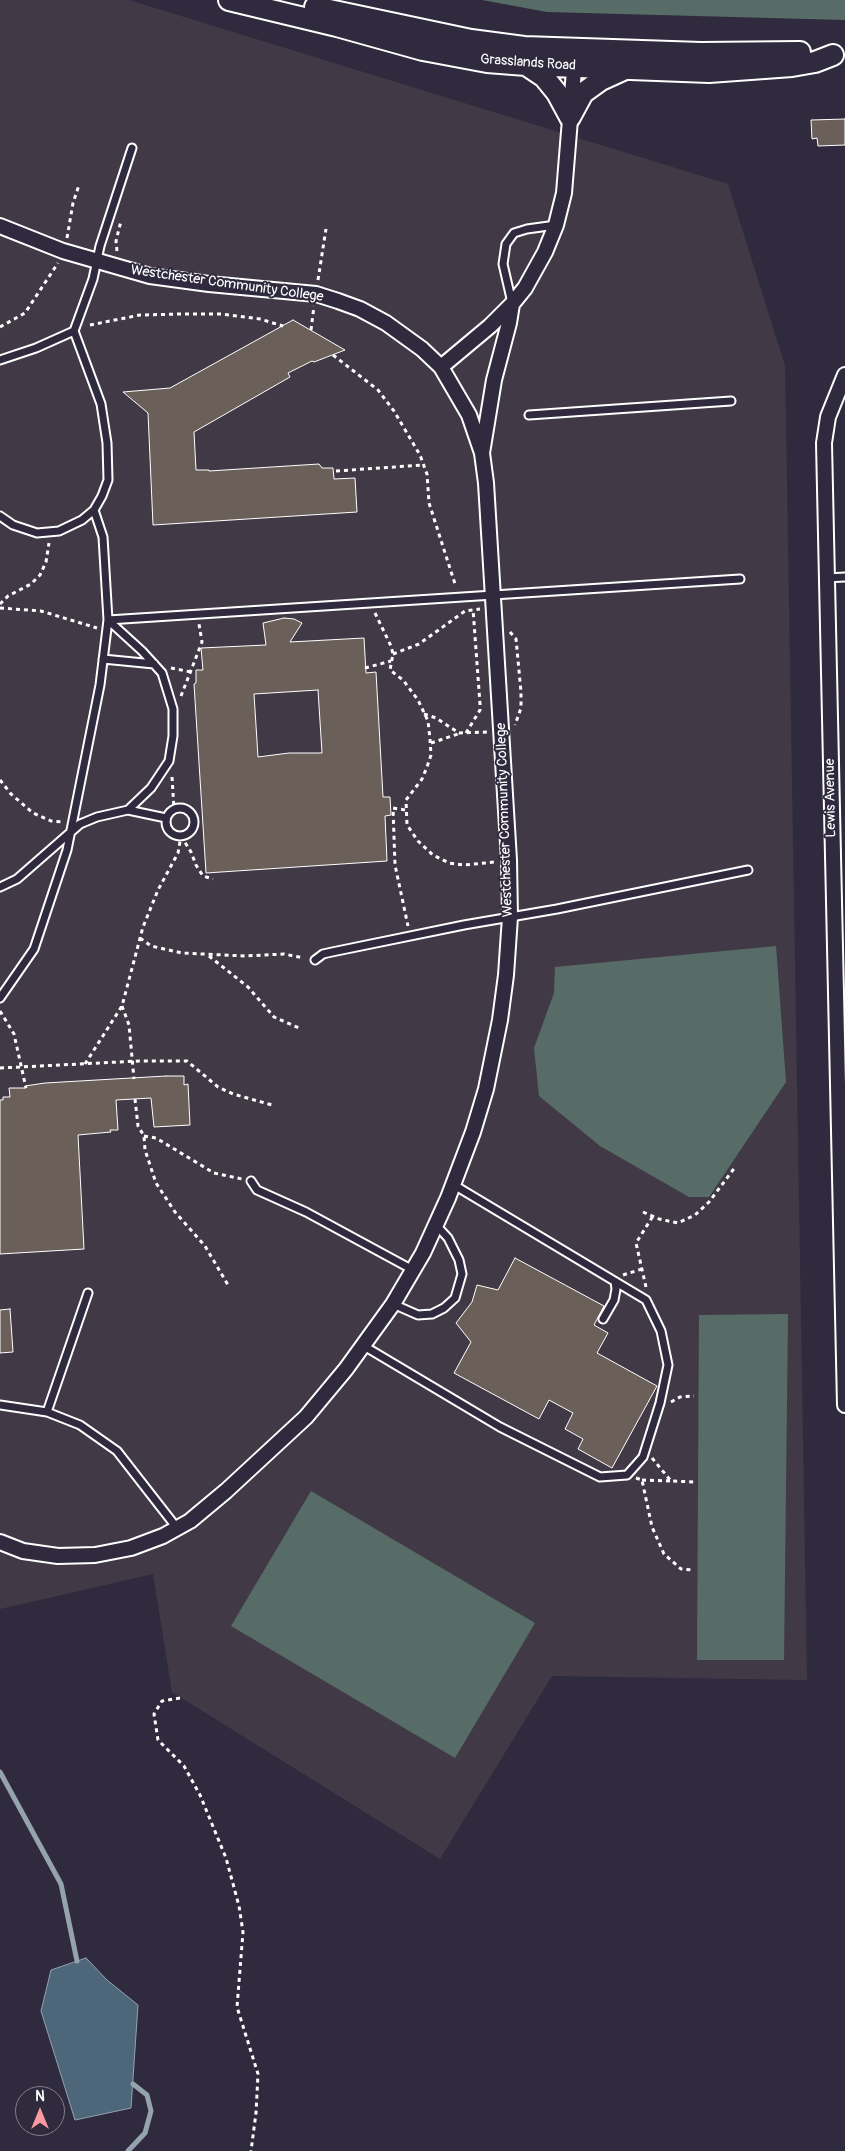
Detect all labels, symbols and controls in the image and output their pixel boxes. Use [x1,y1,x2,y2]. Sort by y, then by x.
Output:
street label: Grasslands Road [480,51,576,75]
street label: Westchester Community College [129,262,325,306]
street label: Westchester Community College [493,722,517,918]
street label: Lewis Avenue [822,758,840,838]
north arrow [15,2086,65,2136]
text: N [35,2088,45,2105]

